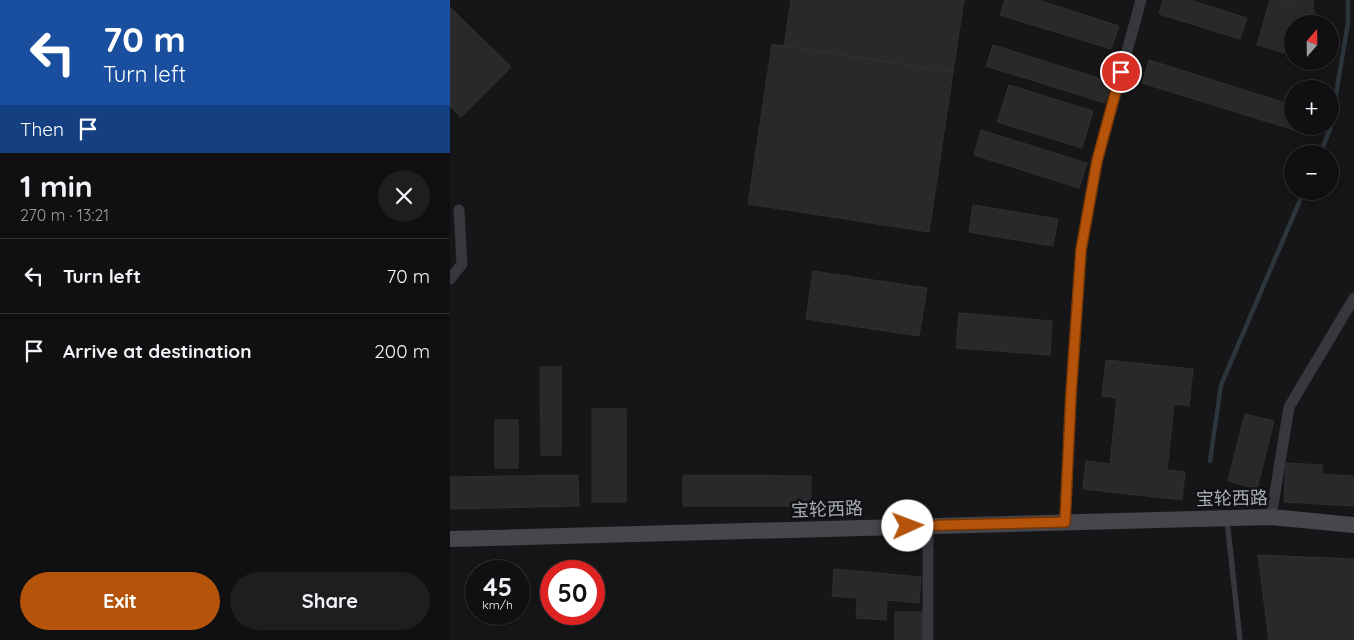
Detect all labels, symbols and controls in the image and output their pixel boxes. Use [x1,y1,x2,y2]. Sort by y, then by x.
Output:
north arrow [1284,15,1339,70]
map controls [1284,15,1339,200]
text: 70 m [103,17,186,61]
icon: left [20,20,85,85]
pin [1100,51,1142,93]
icon: arrive [1107,58,1135,86]
text: Turn left [103,60,186,88]
button: + [1284,80,1339,135]
icon: arrive [74,115,102,143]
text: Then [20,117,64,141]
button: − [1284,145,1339,200]
text: 1 min [20,167,93,205]
button: close [378,170,430,222]
text: 270 m · 13:21 [20,205,109,225]
icon: left [20,262,48,290]
text: Turn left [63,264,141,288]
text: 70 m [386,264,430,288]
icon: arrive [20,337,48,365]
text: Arrive at destination [63,339,252,363]
text: 200 m [374,339,430,363]
street label: 宝轮西路 [1196,486,1268,510]
street label: 宝轮西路 [791,496,863,522]
position arrow [881,499,933,551]
speed limit sign: 50 [540,560,605,625]
text: 45 [483,571,512,602]
button: Exit [20,572,220,630]
button: Share [230,572,430,630]
text: km/h [482,597,513,612]

